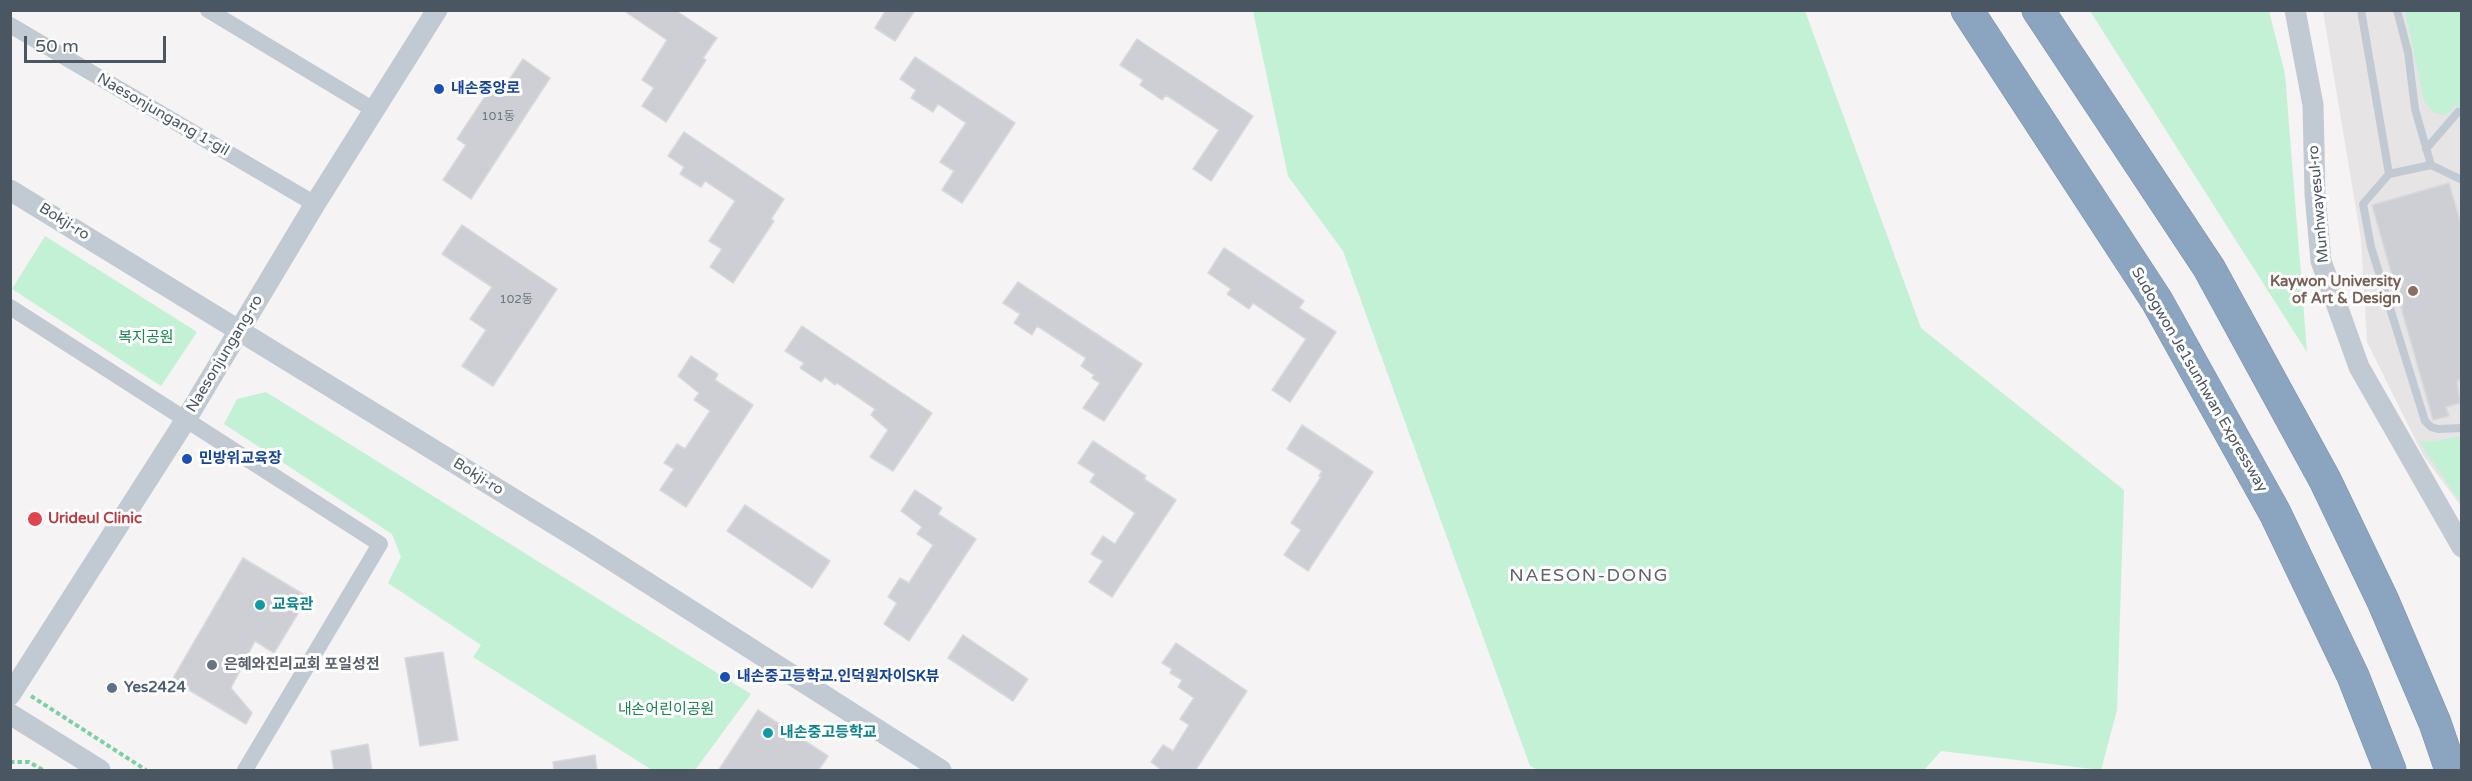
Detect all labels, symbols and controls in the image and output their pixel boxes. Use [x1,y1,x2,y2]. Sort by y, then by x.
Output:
scale bar [27,24,170,62]
text: 50 m [35,35,79,57]
street label: Naesonjungang 1-gil [94,70,232,160]
place label: 내손중앙로 [451,80,520,98]
marker: 내손중앙로 [432,82,446,96]
house number: 101동 [481,110,515,124]
street label: Munhwayesul-ro [2305,144,2333,264]
street label: Bokji-ro [36,200,92,244]
street label: Sudogwon Je1sunhwan Expressway [2127,264,2271,496]
place label: Kaywon University of Art & Design [2270,273,2401,308]
marker: Kaywon University of Art & Design [2406,284,2420,298]
street label: Naesonjungang-ro [183,292,267,416]
house number: 102동 [499,293,533,307]
park label: 복지공원 [118,329,174,347]
place label: 민방위교육장 [199,450,282,468]
marker: 민방위교육장 [180,452,194,466]
street label: Bokji-ro [450,455,506,499]
marker: Urideul Clinic [26,510,44,528]
place label: Urideul Clinic [48,510,142,528]
district label: NAESON-DONG [1509,565,1669,587]
place label: 교육관 [272,596,313,614]
marker: 교육관 [253,598,267,612]
place label: 은혜와진리교회 포일성전 [224,656,380,674]
marker: 은혜와진리교회 포일성전 [205,658,219,672]
place label: 내손중고등학교.인덕원자이SK뷰 [737,668,940,686]
marker: 내손중고등학교.인덕원자이SK뷰 [718,670,732,684]
place label: Yes2424 [124,679,186,697]
marker: Yes2424 [105,681,119,695]
park label: 내손어린이공원 [618,701,714,719]
place label: 내손중고등학교 [780,724,877,742]
marker: 내손중고등학교 [761,726,775,740]

